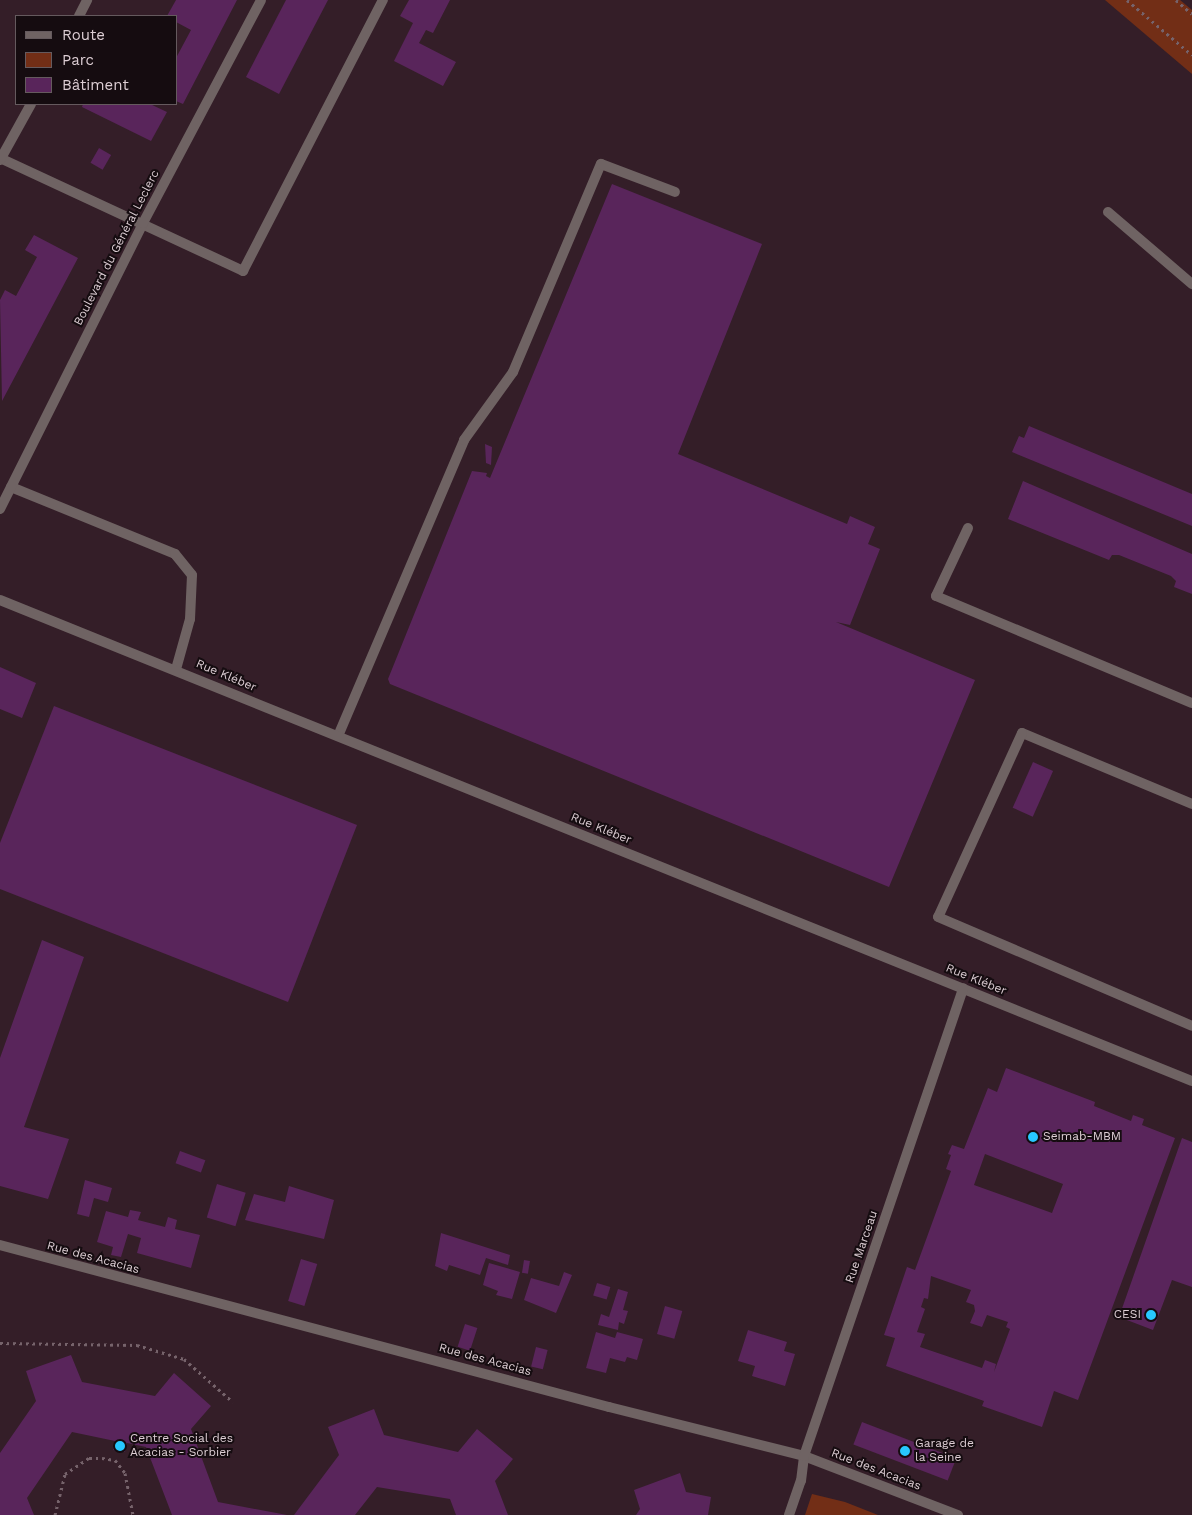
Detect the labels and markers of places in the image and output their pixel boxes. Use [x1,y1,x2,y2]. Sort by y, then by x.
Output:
place label: Seimab-MBM [1043,1130,1121,1144]
marker: Seimab-MBM [1027,1131,1039,1143]
place label: CESI [1114,1308,1141,1322]
marker: CESI [1145,1309,1157,1321]
place label: Centre Social des Acacias - Sorbier [130,1432,233,1460]
place label: Garage de la Seine [915,1437,974,1465]
marker: Centre Social des Acacias - Sorbier [114,1440,126,1452]
marker: Garage de la Seine [899,1445,911,1457]

